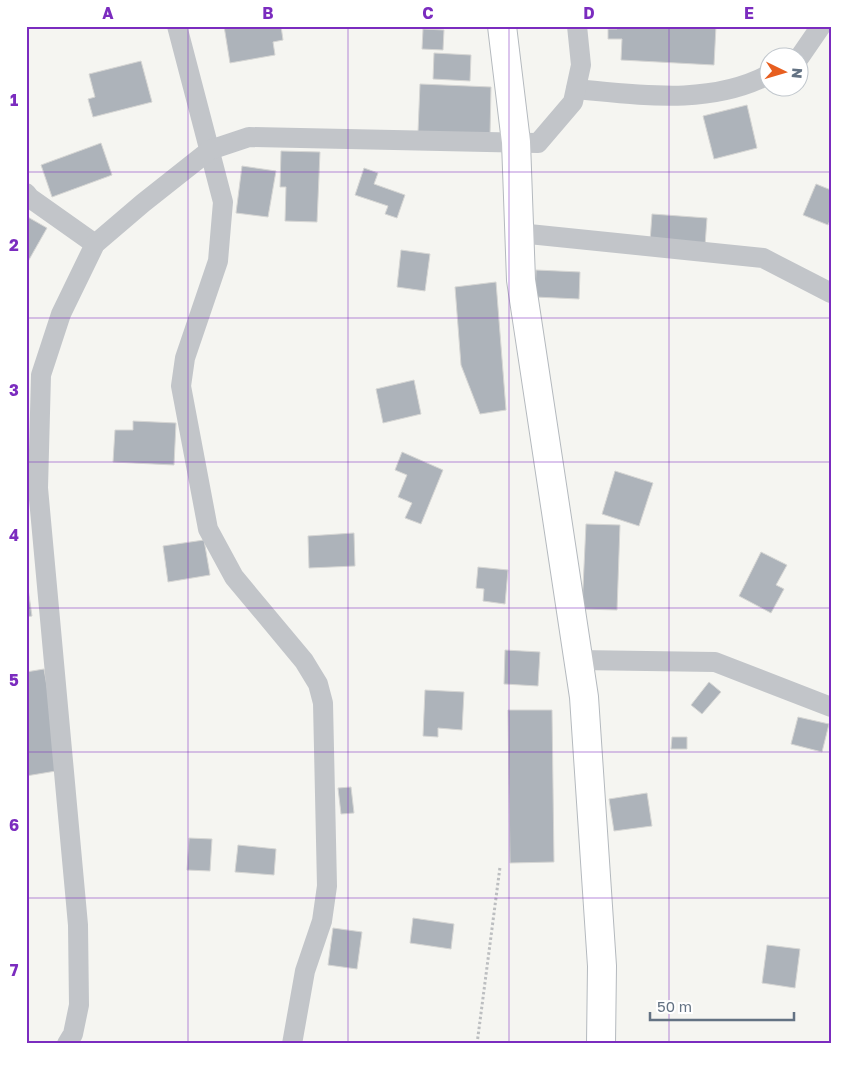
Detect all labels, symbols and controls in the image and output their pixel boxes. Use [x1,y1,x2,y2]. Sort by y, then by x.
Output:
text: A [102,3,114,23]
text: B [262,3,274,23]
text: C [422,3,434,23]
text: D [583,3,595,23]
text: E [744,3,754,23]
north arrow [760,48,810,98]
text: N [789,67,806,79]
text: 1 [10,90,18,110]
text: 2 [9,235,19,255]
text: 3 [9,380,19,400]
text: 4 [9,525,19,545]
text: 5 [9,670,19,690]
text: 6 [9,815,19,835]
text: 7 [10,960,19,980]
scale bar [650,990,793,1022]
text: 50 m [657,997,692,1015]

